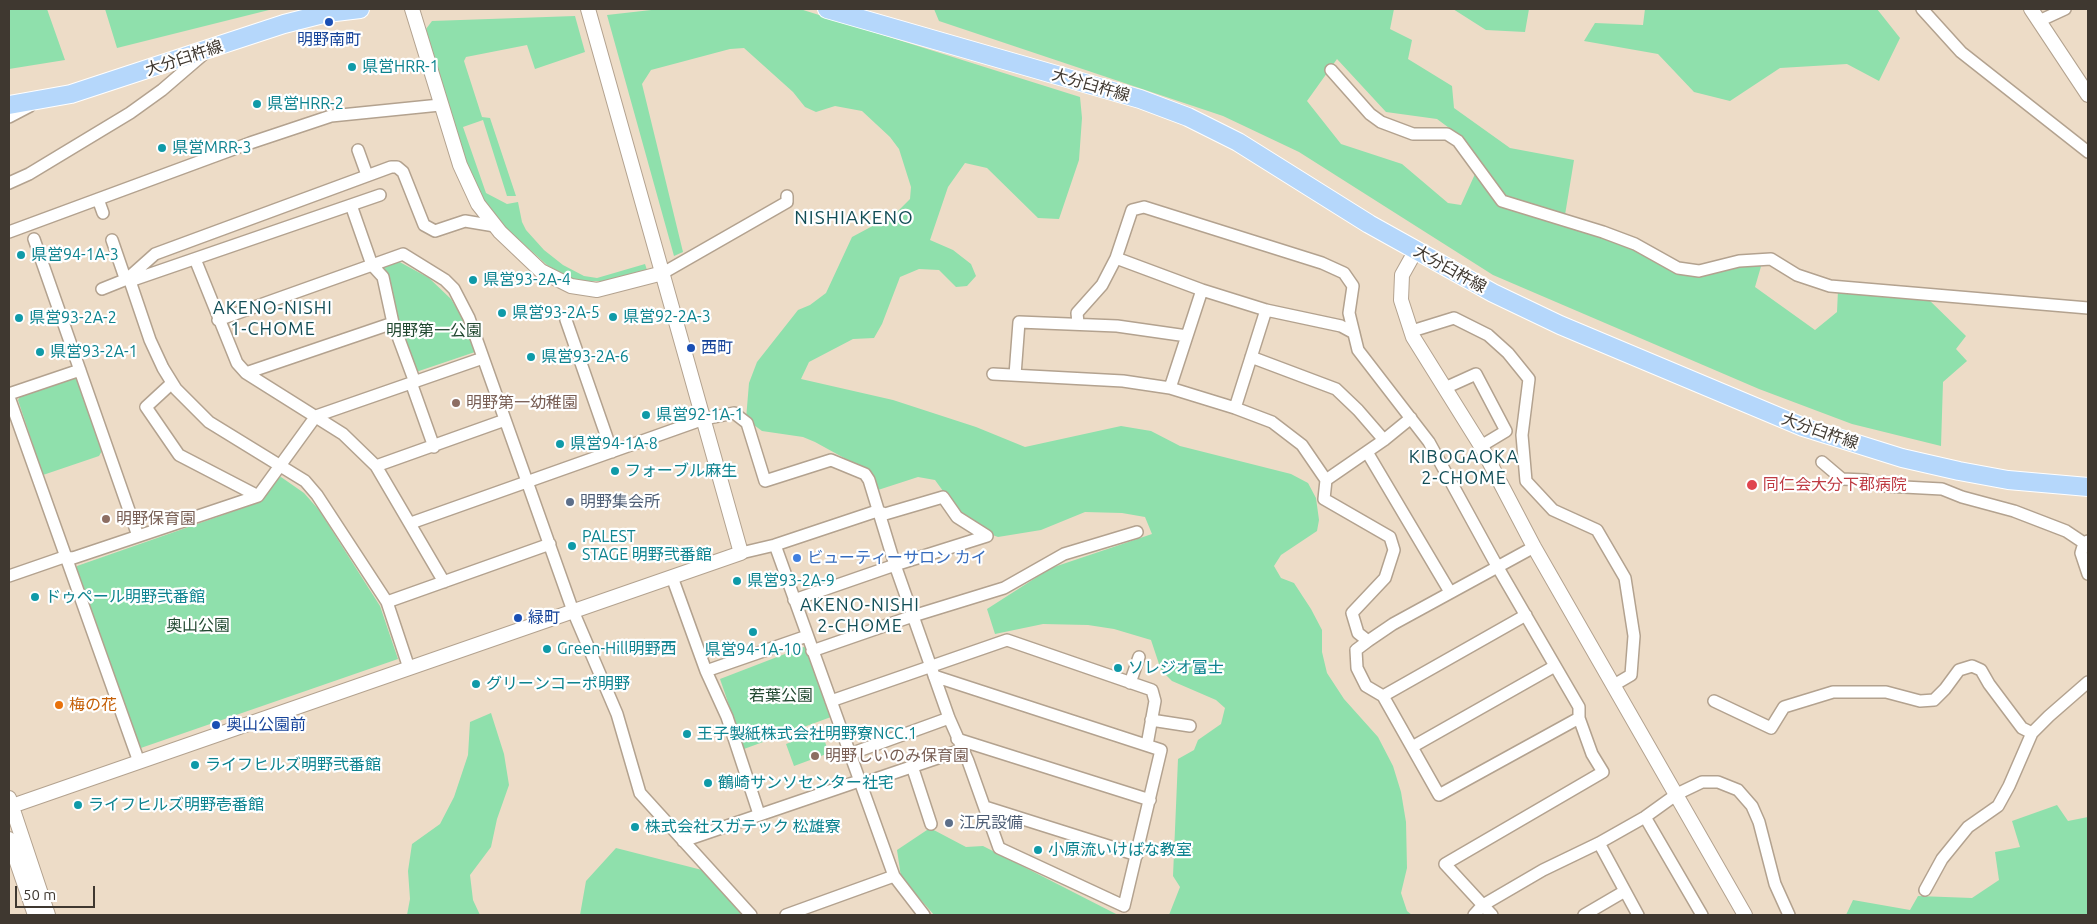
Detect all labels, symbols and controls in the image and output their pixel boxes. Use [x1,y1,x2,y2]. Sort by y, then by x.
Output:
marker: 明野南町 [323,16,335,28]
place label: 明野南町 [297,30,361,50]
street label: 大分臼杵線 [143,37,225,79]
place label: 県営HRR-1 [362,57,439,77]
marker: 県営HRR-1 [346,61,358,73]
street label: 大分臼杵線 [1050,65,1132,105]
place label: 県営HRR-2 [267,94,344,114]
marker: 県営HRR-2 [251,98,263,110]
place label: 県営MRR-3 [172,138,251,158]
marker: 県営MRR-3 [156,142,168,154]
district label: NISHIAKENO [793,207,915,229]
street label: 大分臼杵線 [1410,241,1490,297]
place label: 県営94-1A-3 [31,245,119,265]
marker: 県営94-1A-3 [15,249,27,261]
place label: 県営93-2A-4 [483,270,571,290]
marker: 県営93-2A-4 [467,274,479,286]
district label: AKENO-NISHI 1-CHOME [212,297,334,340]
place label: 県営93-2A-5 [512,303,600,323]
marker: 県営93-2A-5 [496,307,508,319]
place label: 県営92-2A-3 [623,307,711,327]
place label: 県営93-2A-2 [29,308,117,328]
marker: 県営92-2A-3 [607,311,619,323]
marker: 県営93-2A-2 [13,312,25,324]
park label: 明野第一公園 [386,321,482,341]
place label: 西町 [701,338,733,358]
place label: 県営93-2A-1 [50,342,138,362]
marker: 西町 [685,342,697,354]
marker: 県営93-2A-1 [34,346,46,358]
place label: 県営93-2A-6 [541,347,629,367]
marker: 県営93-2A-6 [525,351,537,363]
place label: 明野第一幼稚園 [466,393,578,413]
marker: 明野第一幼稚園 [450,397,462,409]
place label: 県営92-1A-1 [656,405,744,425]
marker: 県営92-1A-1 [640,409,652,421]
street label: 大分臼杵線 [1779,409,1861,453]
place label: 県営94-1A-8 [570,434,658,454]
marker: 県営94-1A-8 [554,438,566,450]
district label: KIBOGAOKA 2-CHOME [1408,446,1520,488]
place label: フォーブル麻生 [625,461,737,481]
marker: フォーブル麻生 [609,465,621,477]
place label: 同仁会大分下郡病院 [1763,475,1907,495]
marker: 同仁会大分下郡病院 [1745,478,1759,492]
place label: 明野集会所 [580,492,660,512]
marker: 明野集会所 [564,496,576,508]
place label: 明野保育園 [116,509,196,529]
marker: 明野保育園 [100,513,112,525]
place label: PALEST STAGE 明野弐番館 [582,527,712,565]
marker: PALEST STAGE 明野弐番館 [566,540,578,552]
place label: ビューティーサロン カイ [807,548,987,568]
marker: ビューティーサロン カイ [791,552,803,564]
place label: 県営93-2A-9 [747,571,835,591]
marker: 県営93-2A-9 [731,575,743,587]
place label: ドゥペール明野弐番館 [45,587,205,607]
marker: ドゥペール明野弐番館 [29,591,41,603]
district label: AKENO-NISHI 2-CHOME [799,594,921,636]
place label: 緑町 [528,608,560,628]
marker: 緑町 [512,612,524,624]
park label: 奥山公園 [166,616,230,636]
marker: 県営94-1A-10 [747,626,759,638]
place label: Green-Hill明野西 [557,639,677,659]
place label: 県営94-1A-10 [705,640,801,660]
marker: Green-Hill明野西 [541,643,553,655]
place label: ソレジオ富士 [1128,658,1224,678]
marker: ソレジオ富士 [1112,662,1124,674]
place label: グリーンコーポ明野 [486,674,630,694]
marker: グリーンコーポ明野 [470,678,482,690]
park label: 若葉公園 [749,686,813,706]
place label: 梅の花 [69,695,117,715]
marker: 梅の花 [53,699,65,711]
place label: 奥山公園前 [226,715,306,735]
marker: 奥山公園前 [210,719,222,731]
place label: 王子製紙株式会社明野寮NCC.1 [697,724,917,744]
marker: 王子製紙株式会社明野寮NCC.1 [681,728,693,740]
place label: 明野しいのみ保育園 [825,746,969,766]
marker: 明野しいのみ保育園 [809,750,821,762]
place label: ライフヒルズ明野弐番館 [205,755,381,775]
marker: ライフヒルズ明野弐番館 [189,759,201,771]
place label: 鶴崎サンソセンター社宅 [718,773,894,793]
marker: 鶴崎サンソセンター社宅 [702,777,714,789]
place label: ライフヒルズ明野壱番館 [88,795,264,815]
marker: ライフヒルズ明野壱番館 [72,799,84,811]
place label: 江尻設備 [959,813,1023,833]
place label: 株式会社スガテック 松雄寮 [645,817,841,837]
marker: 江尻設備 [943,817,955,829]
marker: 株式会社スガテック 松雄寮 [629,821,641,833]
place label: 小原流いけばな教室 [1048,840,1192,860]
marker: 小原流いけばな教室 [1032,844,1044,856]
scale bar [18,876,98,908]
text: 50 m [23,886,56,903]

